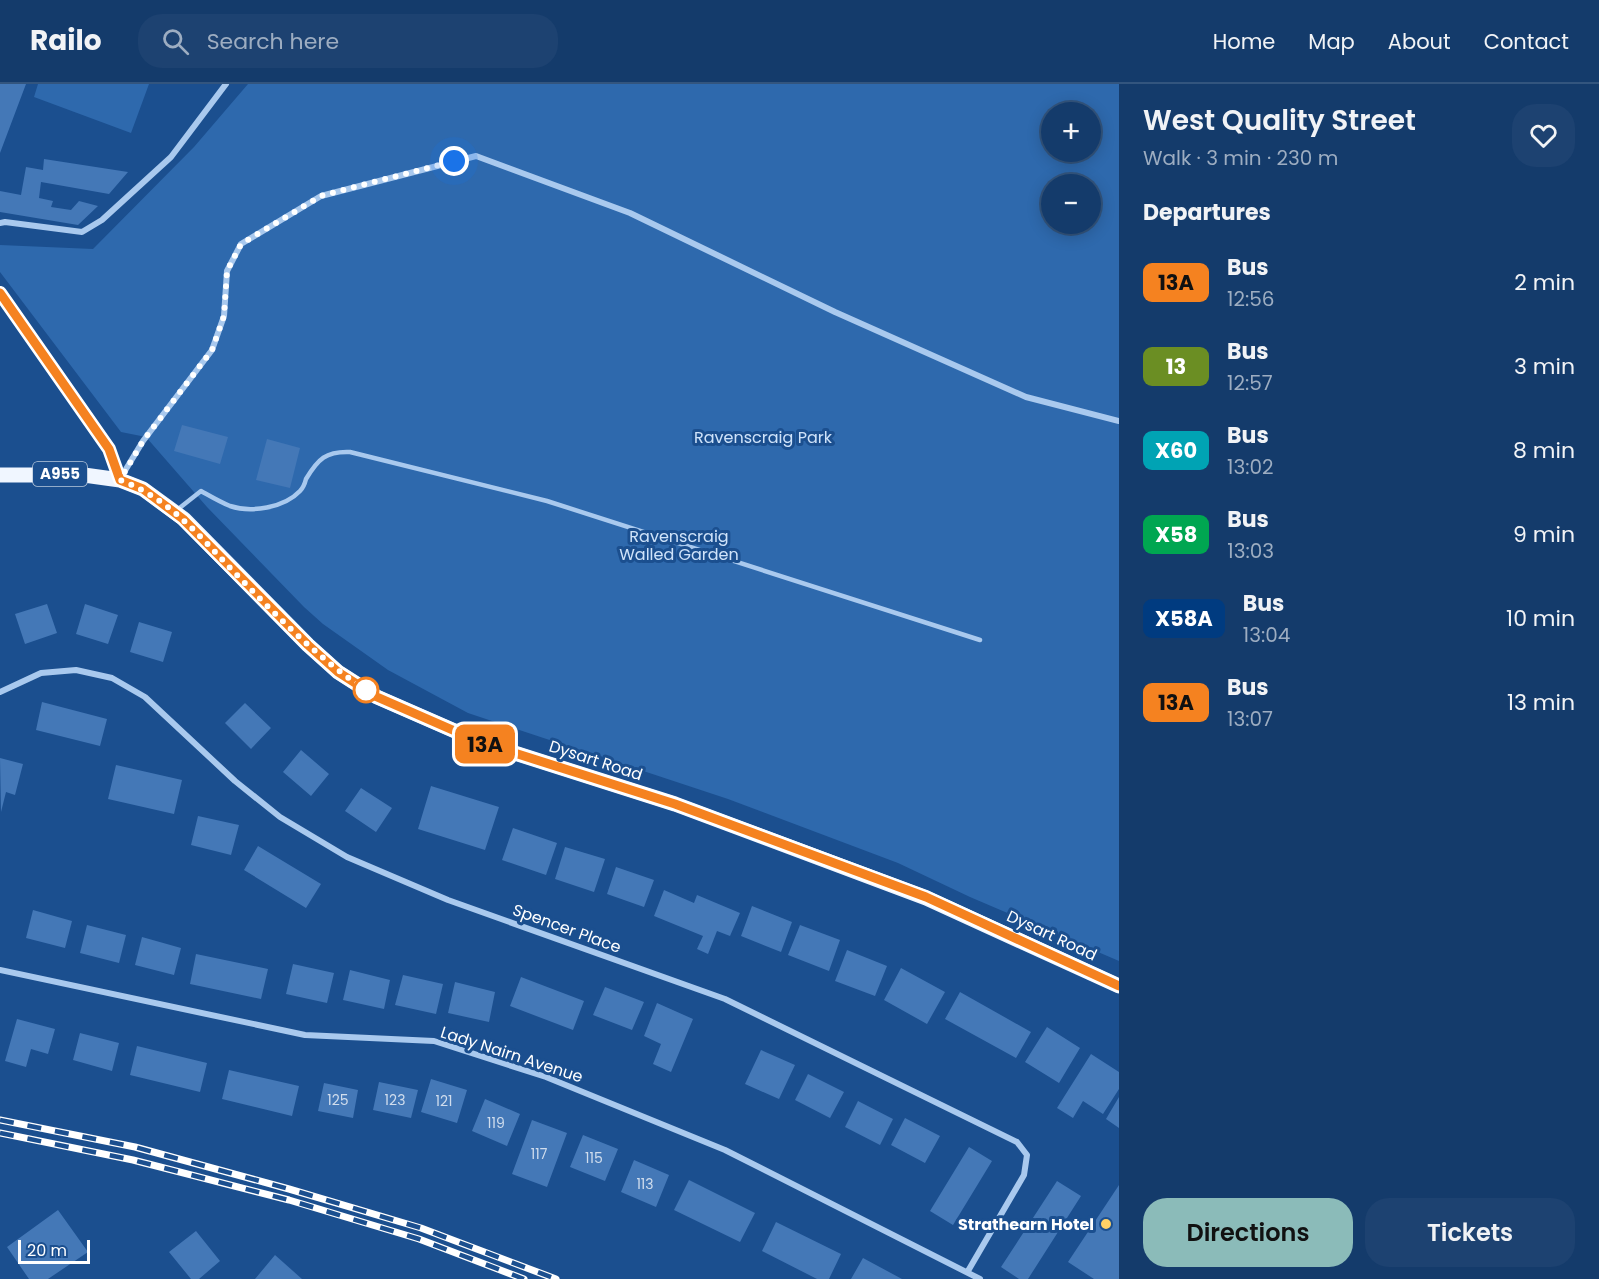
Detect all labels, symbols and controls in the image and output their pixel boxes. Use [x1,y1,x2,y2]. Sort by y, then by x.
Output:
search box [138,14,558,68]
text: Railo [30,21,102,60]
icon: search [159,25,192,58]
text: Search here [207,26,339,57]
text: Home [1213,27,1275,56]
text: Map [1308,27,1355,56]
text: About [1388,27,1451,56]
text: Contact [1484,27,1569,56]
text: West Quality Street [1143,101,1416,140]
map controls [1041,102,1101,234]
button: + [1041,102,1101,162]
button: heart [1512,104,1575,167]
text: Walk · 3 min · 230 m [1143,144,1338,172]
your location [439,146,469,176]
button: − [1041,174,1101,234]
text: Departures [1143,197,1271,228]
text: Bus [1227,252,1269,283]
text: 2 min [1514,267,1575,298]
text: 13A [1158,268,1194,297]
text: 12:56 [1227,285,1274,313]
text: Bus [1227,336,1269,367]
text: 3 min [1514,351,1575,382]
text: 13 [1166,352,1186,381]
text: 12:57 [1227,369,1273,397]
text: Bus [1227,420,1269,451]
park label: Ravenscraig Park [694,426,833,449]
text: 8 min [1513,435,1575,466]
text: X60 [1155,436,1197,465]
text: 13:02 [1227,453,1274,481]
road number: A955 [33,462,87,486]
text: Bus [1227,504,1269,535]
text: 9 min [1513,519,1575,550]
text: X58 [1155,520,1197,549]
park label: Ravenscraig Walled Garden [619,525,739,566]
text: 13:03 [1227,537,1274,565]
text: Bus [1243,588,1284,619]
text: 10 min [1506,603,1575,634]
text: X58A [1155,604,1213,633]
text: 13:04 [1243,621,1290,649]
text: Bus [1227,672,1269,703]
unlabelled marker [353,677,379,703]
text: 13 min [1507,687,1575,718]
text: 13A [1158,688,1194,717]
text: 13:07 [1227,705,1273,733]
line badge: 13A [450,724,520,764]
text: 13A [467,730,503,759]
street label: Dysart Road [546,735,646,786]
street label: Spencer Place [509,898,624,959]
street label: Dysart Road [1003,905,1101,966]
street label: Lady Nairn Avenue [438,1021,586,1088]
house number: 125 [327,1090,349,1110]
house number: 123 [385,1090,405,1110]
house number: 121 [435,1091,453,1111]
house number: 119 [487,1113,505,1133]
house number: 117 [531,1144,548,1164]
house number: 115 [585,1148,603,1168]
house number: 113 [636,1174,654,1194]
button: Directions [1143,1198,1353,1267]
button: Tickets [1365,1198,1575,1267]
place label: Strathearn Hotel [958,1213,1094,1236]
marker: Strathearn Hotel [1099,1217,1113,1231]
scale bar [18,1237,90,1264]
text: 20 m [27,1239,67,1262]

